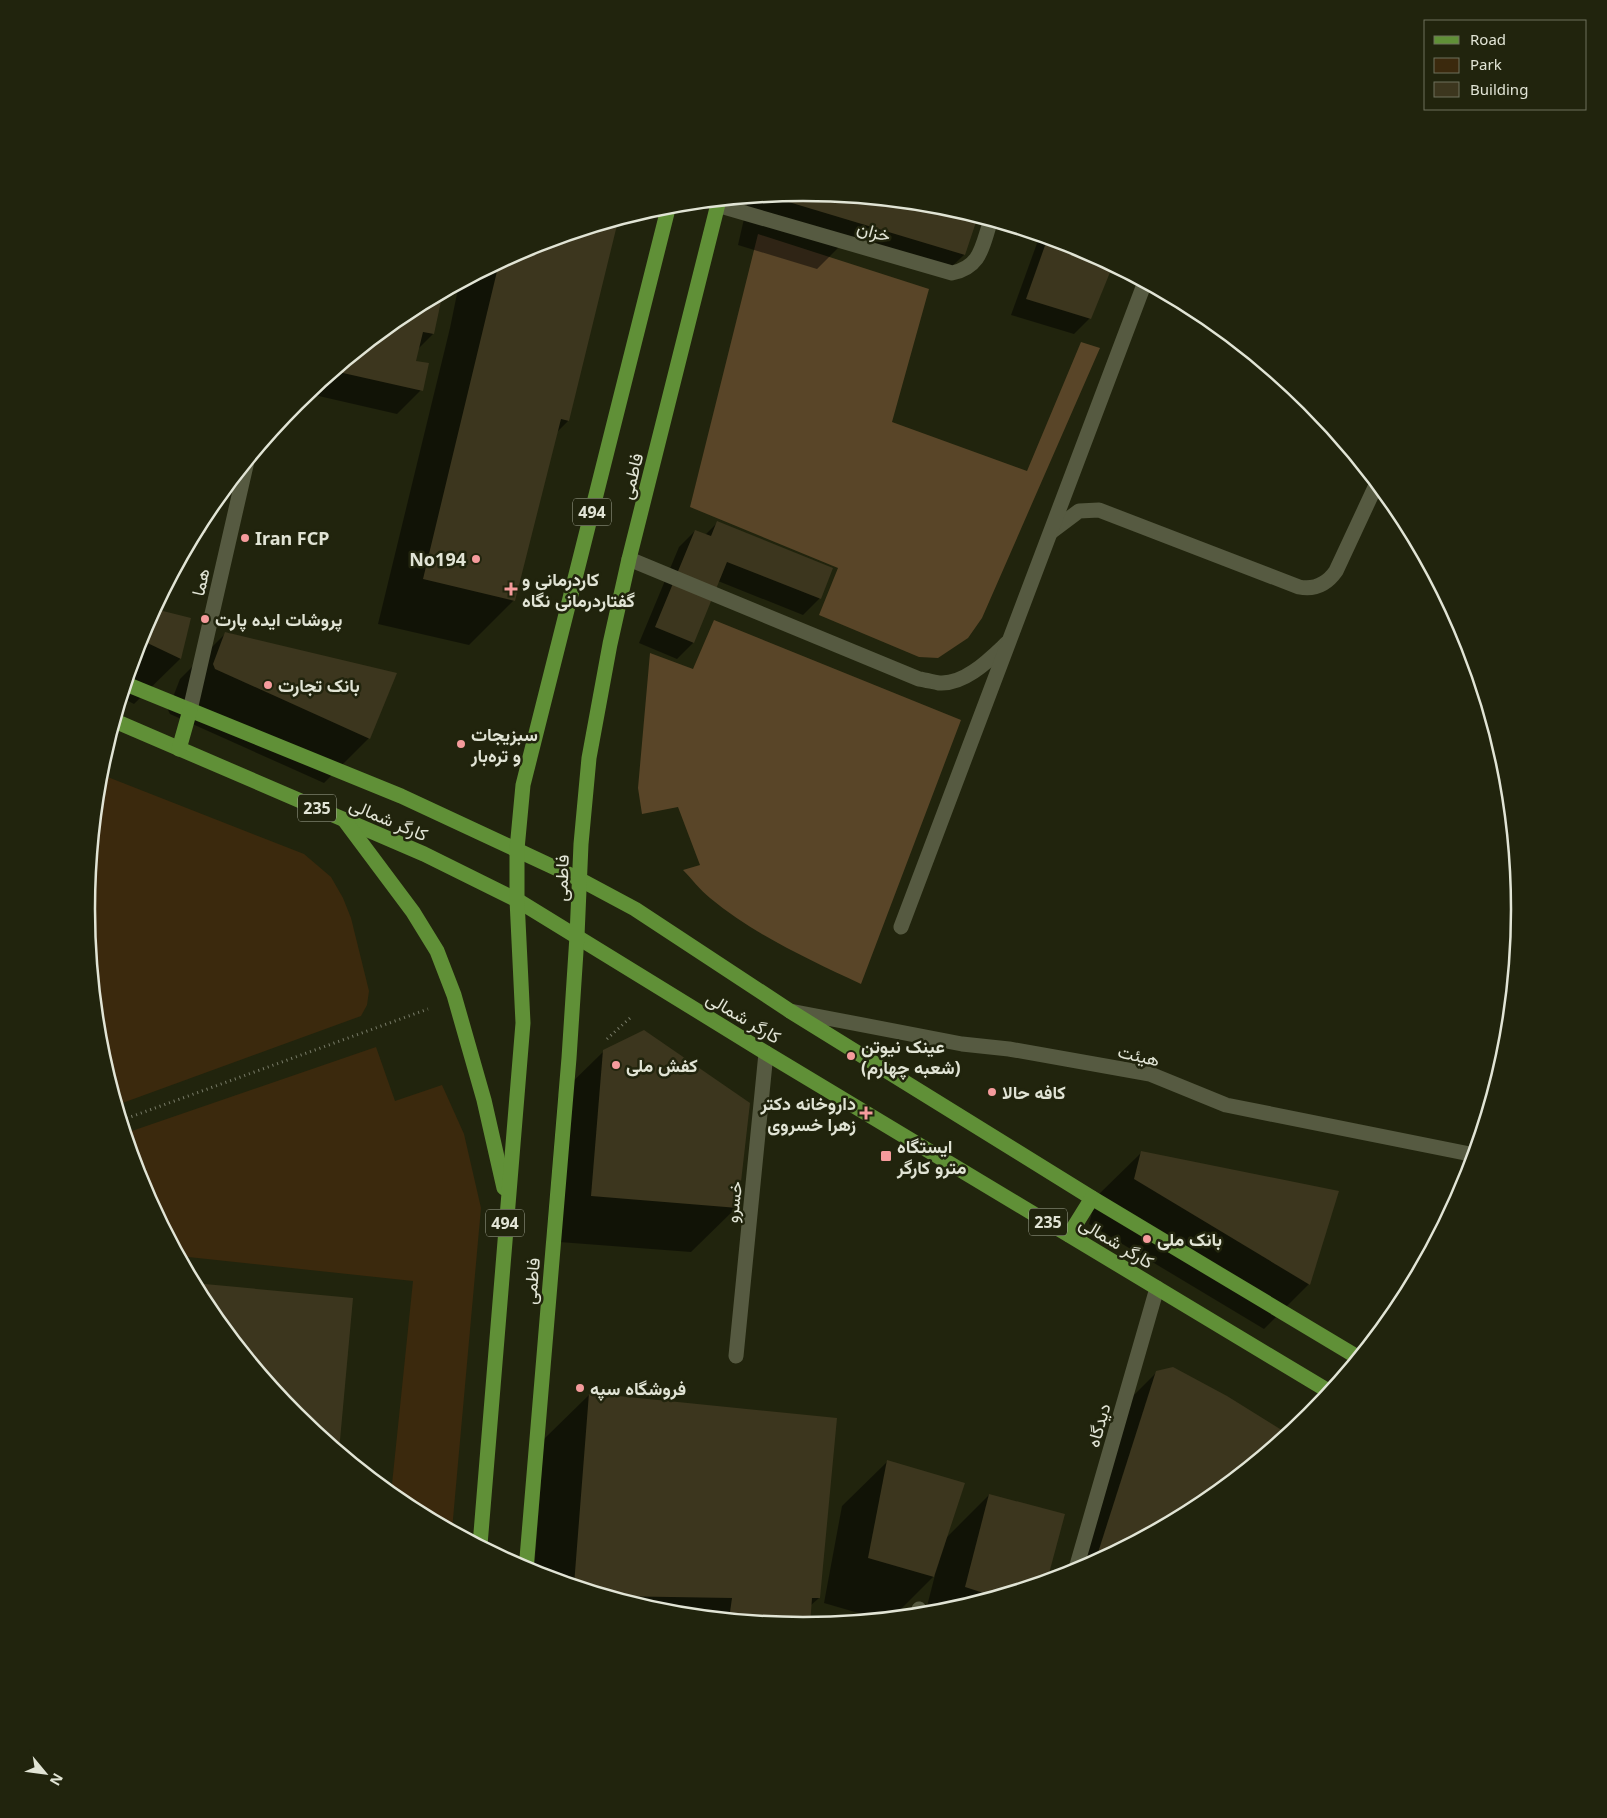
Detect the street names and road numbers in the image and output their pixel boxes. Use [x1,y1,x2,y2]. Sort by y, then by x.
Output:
street label: خزان [854,215,894,247]
street label: فاطمی [614,450,648,502]
road number: 494 [573,498,611,526]
street label: هما [185,566,215,598]
street label: کارگر شمالی [346,792,432,846]
road number: 235 [298,794,336,821]
street label: فاطمی [548,854,574,902]
street label: کارگر شمالی [702,985,786,1049]
street label: هیئت [1116,1039,1162,1071]
street label: خسرو [719,1180,747,1224]
road number: 235 [1029,1208,1067,1236]
road number: 494 [486,1210,524,1236]
street label: کارگر شمالی [1075,1210,1159,1274]
street label: فاطمی [517,1257,545,1305]
street label: دیدگاه [1080,1400,1116,1450]

